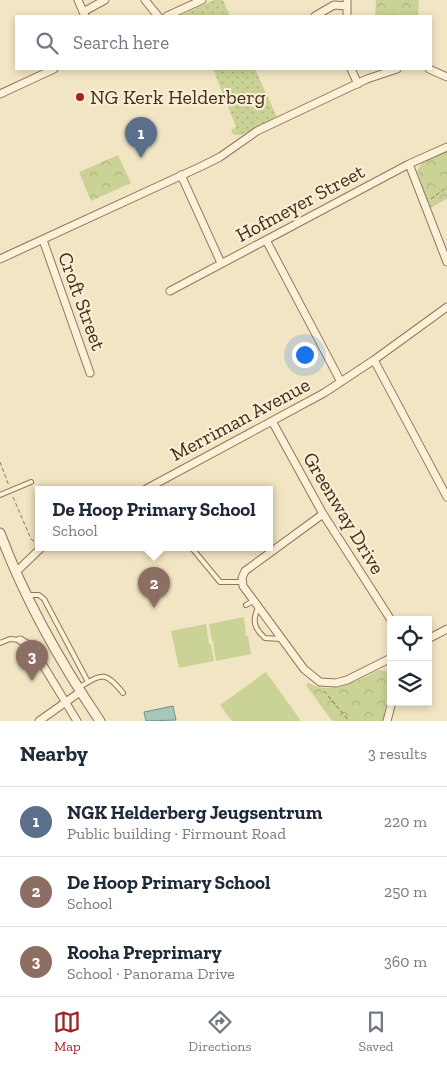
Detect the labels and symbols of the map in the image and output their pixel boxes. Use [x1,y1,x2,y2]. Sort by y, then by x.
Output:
place label: NG Kerk Helderberg [90,85,266,109]
marker: NG Kerk Helderberg [74,91,86,103]
pin: 1 [125,117,157,158]
street label: Hofmeyer Street [232,159,369,247]
street label: Croft Street [53,249,111,354]
your location [292,342,318,368]
street label: Merriman Avenue [166,372,314,466]
street label: Greenway Drive [298,448,390,578]
pin: 2 [138,567,170,608]
pin: 3 [16,640,48,681]

